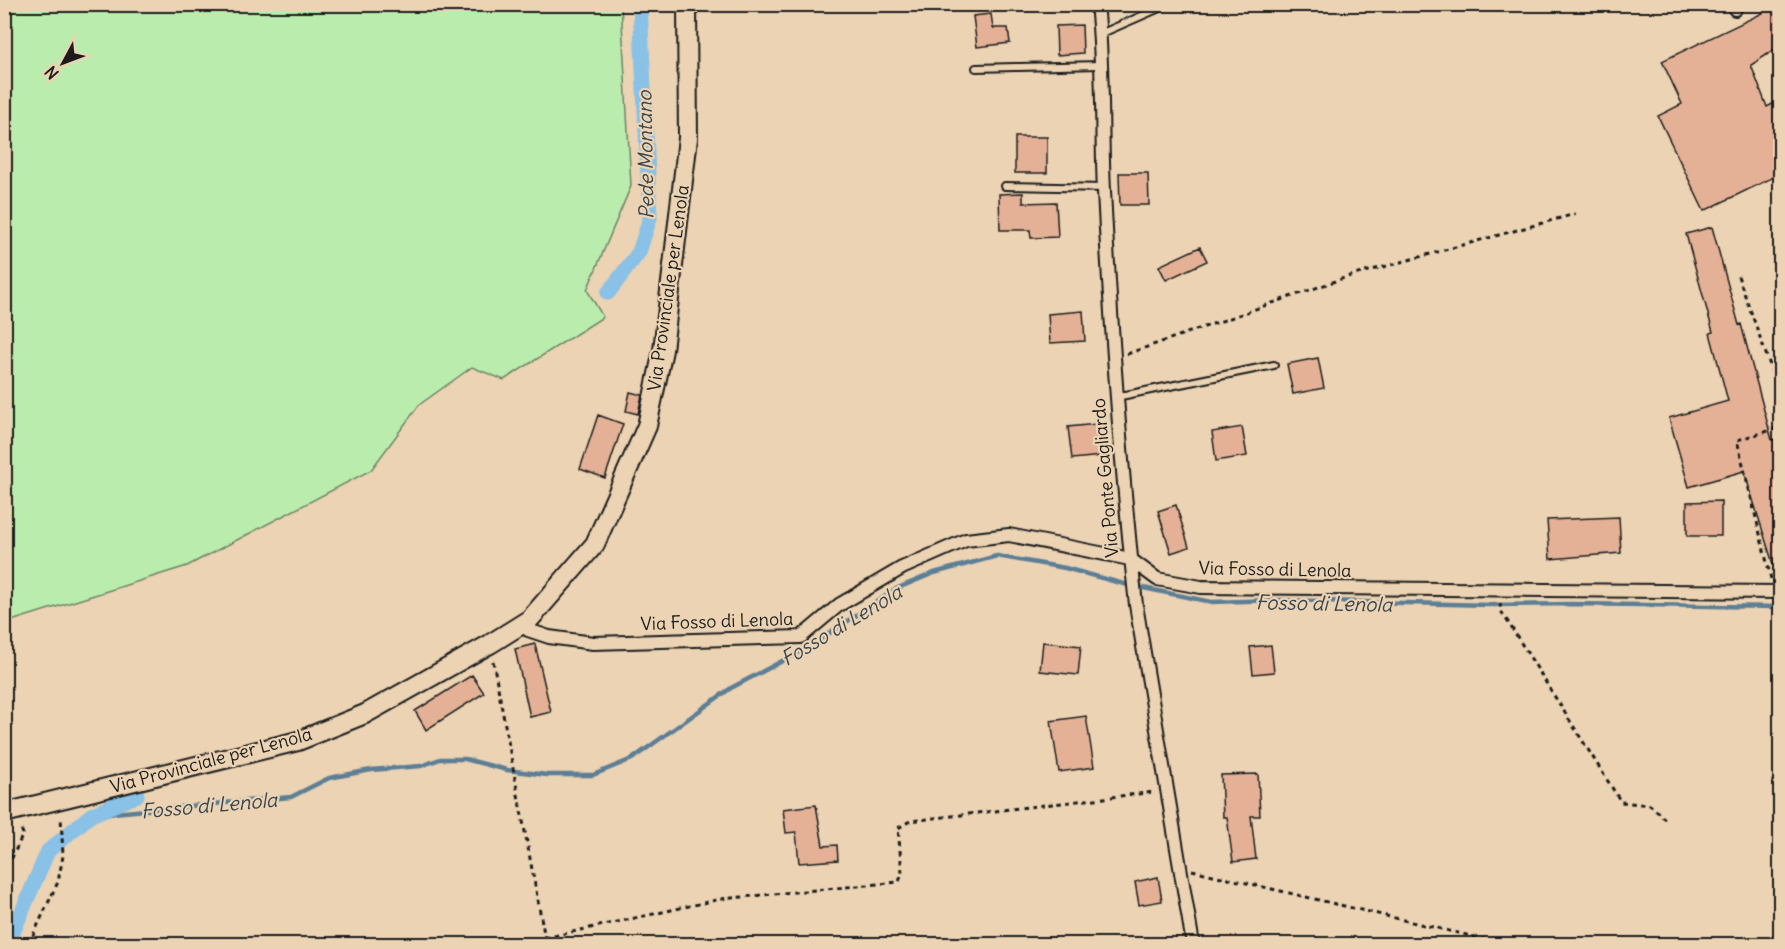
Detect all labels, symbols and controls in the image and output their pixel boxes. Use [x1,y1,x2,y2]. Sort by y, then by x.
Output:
north arrow [33,33,93,93]
text: N [41,62,63,84]
water label: Pede Montano [631,89,659,220]
street label: Via Provinciale per Lenola [642,183,694,393]
street label: Via Ponte Gagliardo [1087,397,1123,559]
street label: Via Fosso di Lenola [1198,556,1352,582]
water label: Fosso di Lenola [776,578,907,671]
water label: Fosso di Lenola [1255,589,1394,617]
street label: Via Fosso di Lenola [640,607,794,635]
street label: Via Provinciale per Lenola [108,722,314,798]
water label: Fosso di Lenola [140,786,280,823]

